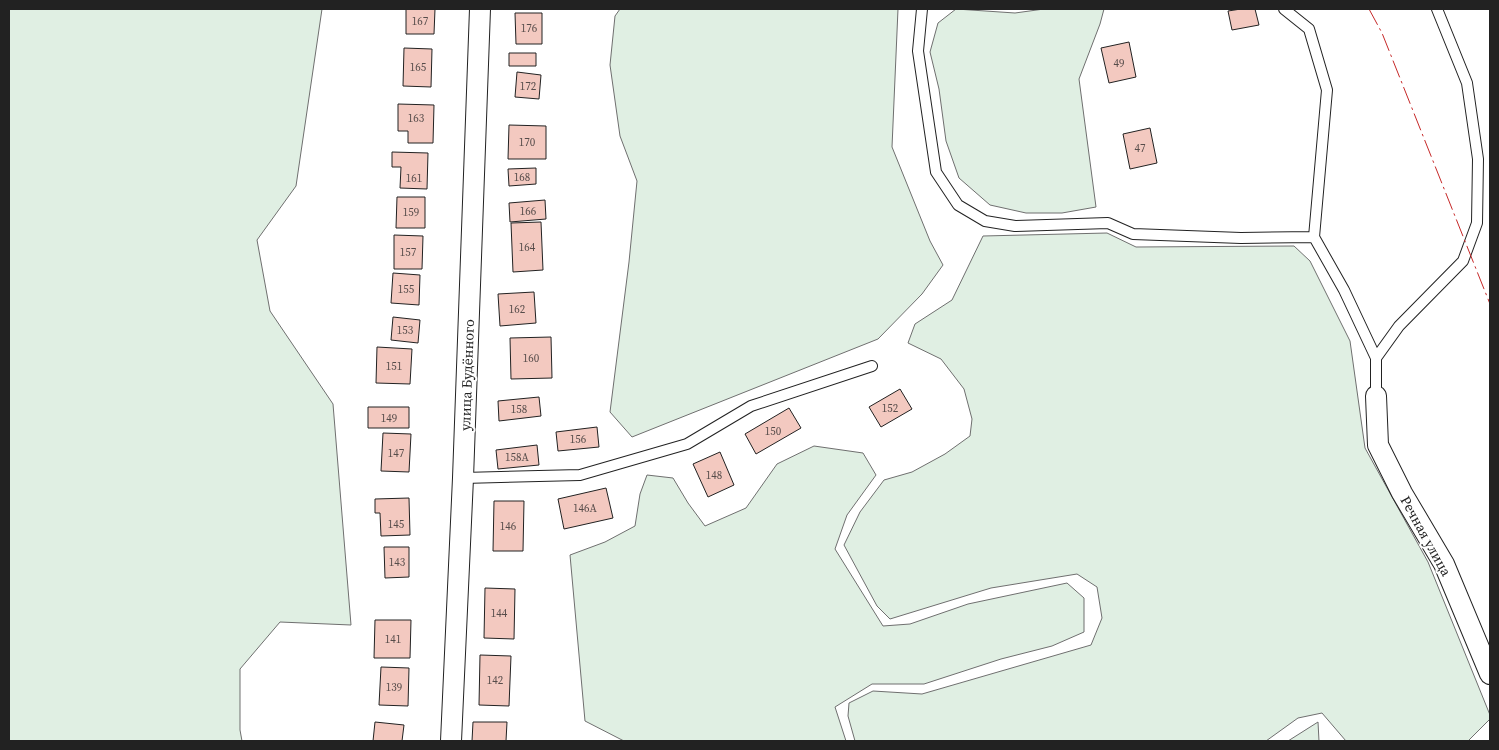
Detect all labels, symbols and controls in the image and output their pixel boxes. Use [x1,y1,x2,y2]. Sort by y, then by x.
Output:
house number: 167 [412,14,429,29]
house number: 176 [521,21,538,36]
house number: 49 [1114,56,1125,71]
house number: 165 [410,60,427,75]
house number: 172 [520,79,537,94]
house number: 163 [408,111,425,126]
house number: 170 [519,135,536,150]
house number: 47 [1135,141,1146,156]
house number: 168 [514,170,530,185]
house number: 161 [406,171,422,186]
house number: 166 [520,204,537,219]
house number: 159 [403,205,419,220]
house number: 164 [519,240,536,255]
house number: 157 [400,245,417,260]
house number: 155 [398,282,415,297]
house number: 162 [509,302,526,317]
street label: улица Будённого [455,318,479,431]
house number: 153 [397,323,414,338]
house number: 160 [523,351,540,366]
house number: 151 [386,359,402,374]
house number: 152 [882,401,899,416]
house number: 158 [511,402,527,417]
house number: 149 [381,411,397,426]
house number: 150 [765,424,782,439]
house number: 156 [570,432,587,447]
house number: 147 [388,446,405,461]
house number: 158А [505,450,530,465]
house number: 148 [706,468,722,483]
street label: Речная улица [1396,492,1457,580]
house number: 146А [573,501,598,516]
house number: 145 [388,517,405,532]
house number: 146 [500,519,517,534]
house number: 143 [389,555,406,570]
house number: 144 [491,606,508,621]
house number: 141 [385,632,401,647]
house number: 142 [487,673,504,688]
house number: 139 [386,680,402,695]

